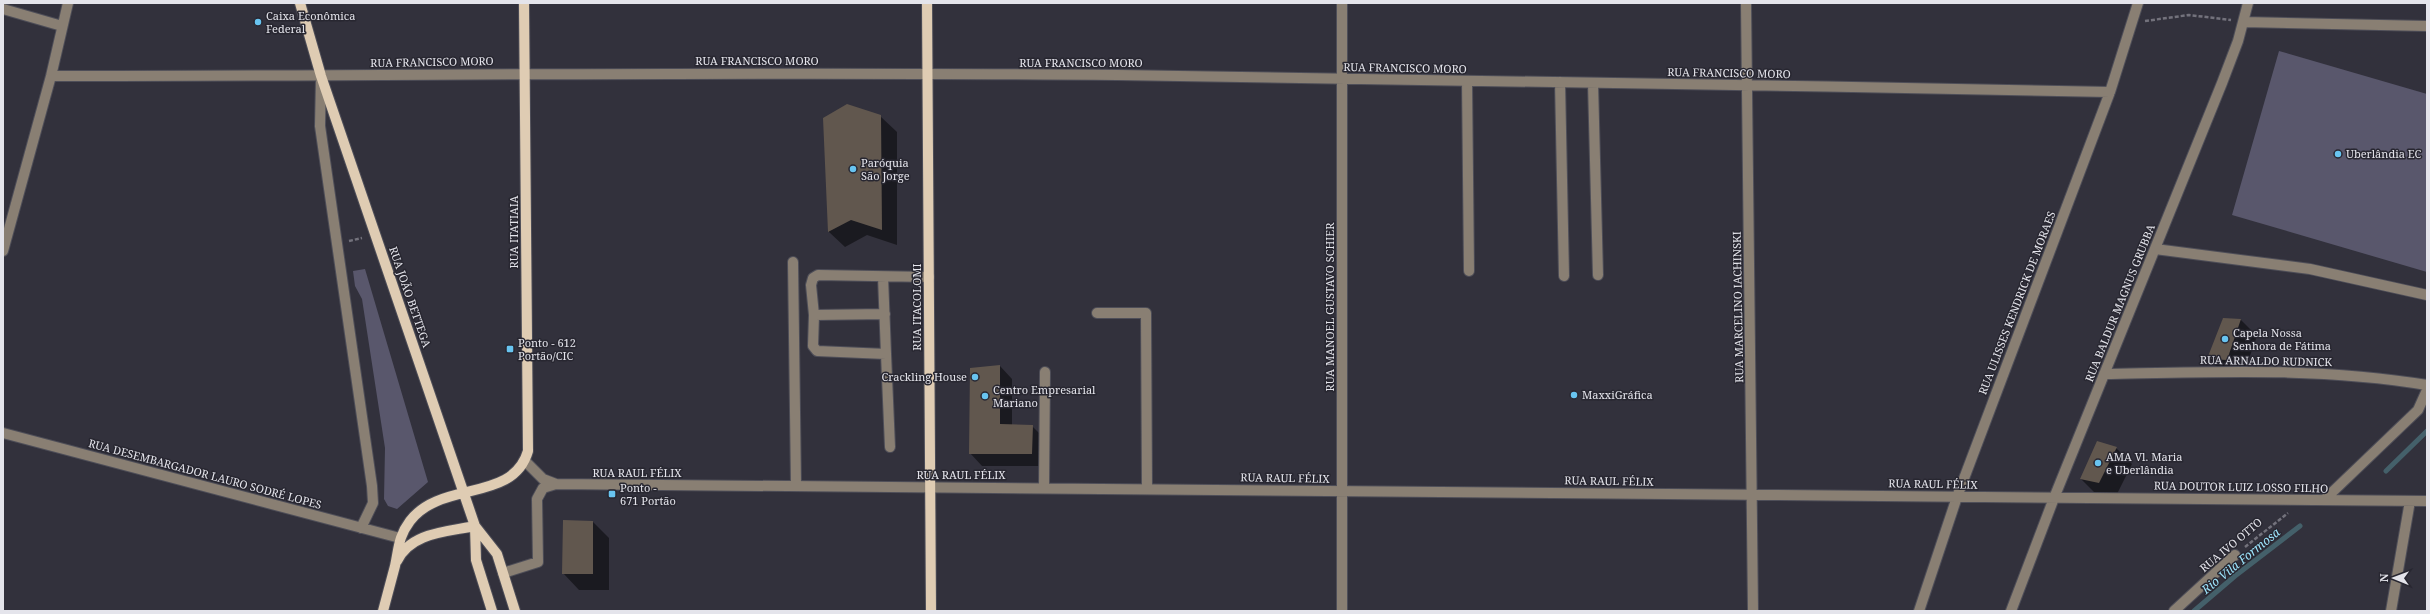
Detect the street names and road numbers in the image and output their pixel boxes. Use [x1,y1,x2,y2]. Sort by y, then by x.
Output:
street label: RUA FRANCISCO MORO [370,53,494,70]
street label: RUA FRANCISCO MORO [695,53,819,68]
street label: RUA FRANCISCO MORO [1019,55,1143,70]
street label: RUA FRANCISCO MORO [1343,59,1467,76]
street label: RUA FRANCISCO MORO [1667,64,1791,81]
street label: RUA ITATIAIA [506,195,521,268]
street label: RUA ULISSES KENDRICK DE MORAES [1975,209,2059,397]
street label: RUA MANOEL GUSTAVO SCHIER [1322,222,1337,391]
street label: RUA BALDUR MAGNUS GRUBBA [2081,222,2158,384]
street label: RUA MARCELINO IACHINSKI [1729,231,1746,383]
street label: RUA JOÃO BETTEGA [386,244,435,350]
street label: RUA ITACOLOMI [909,263,924,351]
street label: RUA ARNALDO RUDNICK [2200,352,2333,369]
street label: RUA DESEMBARGADOR LAURO SODRÉ LOPES [87,435,323,512]
street label: RUA RAUL FÉLIX [592,465,682,480]
street label: RUA RAUL FÉLIX [916,467,1006,482]
street label: RUA RAUL FÉLIX [1240,469,1330,486]
street label: RUA RAUL FÉLIX [1564,472,1654,489]
street label: RUA RAUL FÉLIX [1888,475,1978,492]
street label: RUA DOUTOR LUIZ LOSSO FILHO [2154,477,2328,496]
street label: RUA IVO OTTO [2196,514,2265,575]

